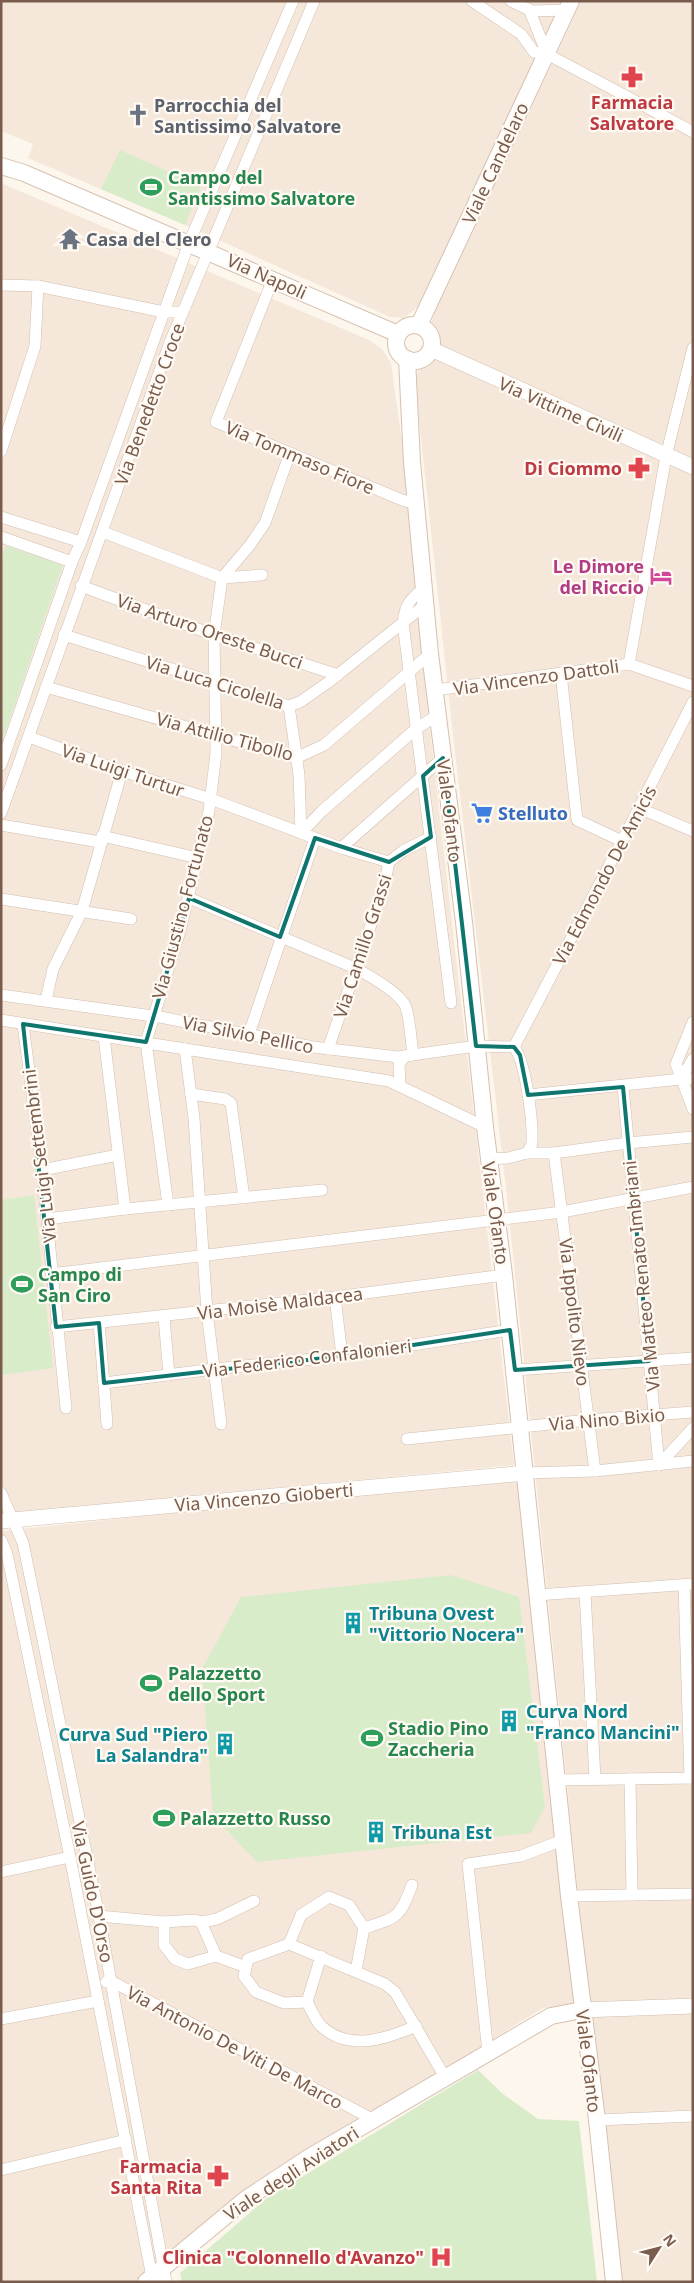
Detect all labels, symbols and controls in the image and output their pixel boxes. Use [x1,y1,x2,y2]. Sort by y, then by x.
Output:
pharmacy icon: Farmacia Salvatore [619,64,645,90]
place label: Farmacia Salvatore [590,90,674,135]
place label: Parrocchia del Santissimo Salvatore [154,93,341,138]
street label: Viale Candelaro [456,98,534,228]
church icon: Parrocchia del Santissimo Salvatore [125,102,151,128]
place label: Campo del Santissimo Salvatore [168,165,355,210]
sports icon: Campo del Santissimo Salvatore [138,174,164,200]
temple icon: Casa del Clero [57,226,83,252]
place label: Casa del Clero [86,227,212,251]
street label: Via Napoli [223,248,311,304]
street label: Via Benedetto Croce [108,319,190,489]
street label: Via Vittime Civili [495,371,627,447]
street label: Via Tommaso Fiore [222,415,378,499]
pharmacy icon: Di Ciommo [626,455,652,481]
place label: Di Ciommo [524,456,622,480]
place label: Le Dimore del Riccio [553,554,644,599]
hotel icon: Le Dimore del Riccio [648,563,674,589]
street label: Via Arturo Oreste Bucci [114,588,306,674]
street label: Via Luca Cicolella [143,649,287,715]
street label: Via Vincenzo Dattoli [452,653,620,701]
street label: Via Attilio Tibollo [154,706,296,766]
street label: Via Luigi Turtur [58,738,188,802]
street label: Viale Ofanto [432,758,468,864]
street label: Via Edmondo De Amicis [547,781,661,969]
supermarket icon: Stelluto [469,800,495,826]
place label: Stelluto [498,801,568,825]
street label: Via Giustino Fortunato [146,812,218,1002]
street label: Via Camillo Grassi [327,871,397,1021]
street label: Via Silvio Pellico [180,1010,316,1058]
street label: Via Luigi Settembrini [16,1068,62,1244]
street label: Via Matteo Renato Imbriani [617,1159,665,1393]
street label: Viale Ofanto [477,1160,515,1266]
street label: Via Ippolito Nievo [554,1237,596,1387]
place label: Campo di San Ciro [38,1262,122,1307]
sports icon: Campo di San Ciro [9,1271,35,1297]
street label: Via Moisè Maldacea [196,1281,364,1325]
street label: Via Federico Confalonieri [201,1333,413,1383]
street label: Via Nino Bixio [548,1402,666,1436]
street label: Via Vincenzo Gioberti [174,1477,354,1517]
place label: Tribuna Ovest "Vittorio Nocera" [369,1601,524,1646]
building icon: Tribuna Ovest "Vittorio Nocera" [340,1610,366,1636]
place label: Palazzetto dello Sport [168,1661,265,1706]
sports icon: Palazzetto dello Sport [138,1670,164,1696]
place label: Curva Nord "Franco Mancini" [526,1699,680,1744]
building icon: Curva Nord "Franco Mancini" [496,1708,522,1734]
place label: Stadio Pino Zaccheria [388,1716,489,1761]
place label: Curva Sud "Piero La Salandra" [58,1722,208,1767]
sports icon: Stadio Pino Zaccheria [359,1725,385,1751]
building icon: Curva Sud "Piero La Salandra" [212,1731,238,1757]
sports icon: Palazzetto Russo [151,1805,177,1831]
place label: Palazzetto Russo [180,1806,331,1830]
street label: Via Guido D'Orso [66,1819,120,1965]
building icon: Tribuna Est [363,1819,389,1845]
place label: Tribuna Est [392,1820,492,1844]
street label: Via Antonio De Viti De Marco [123,1980,347,2114]
street label: Viale Ofanto [571,2008,607,2114]
street label: Viale degli Aviatori [219,2120,363,2226]
place label: Farmacia Santa Rita [111,2154,202,2199]
pharmacy icon: Farmacia Santa Rita [205,2163,231,2189]
north arrow [634,2223,684,2273]
text: N [659,2230,681,2250]
hospital icon: Clinica "Colonnello d'Avanzo" [428,2244,454,2270]
place label: Clinica "Colonnello d'Avanzo" [162,2245,424,2269]

